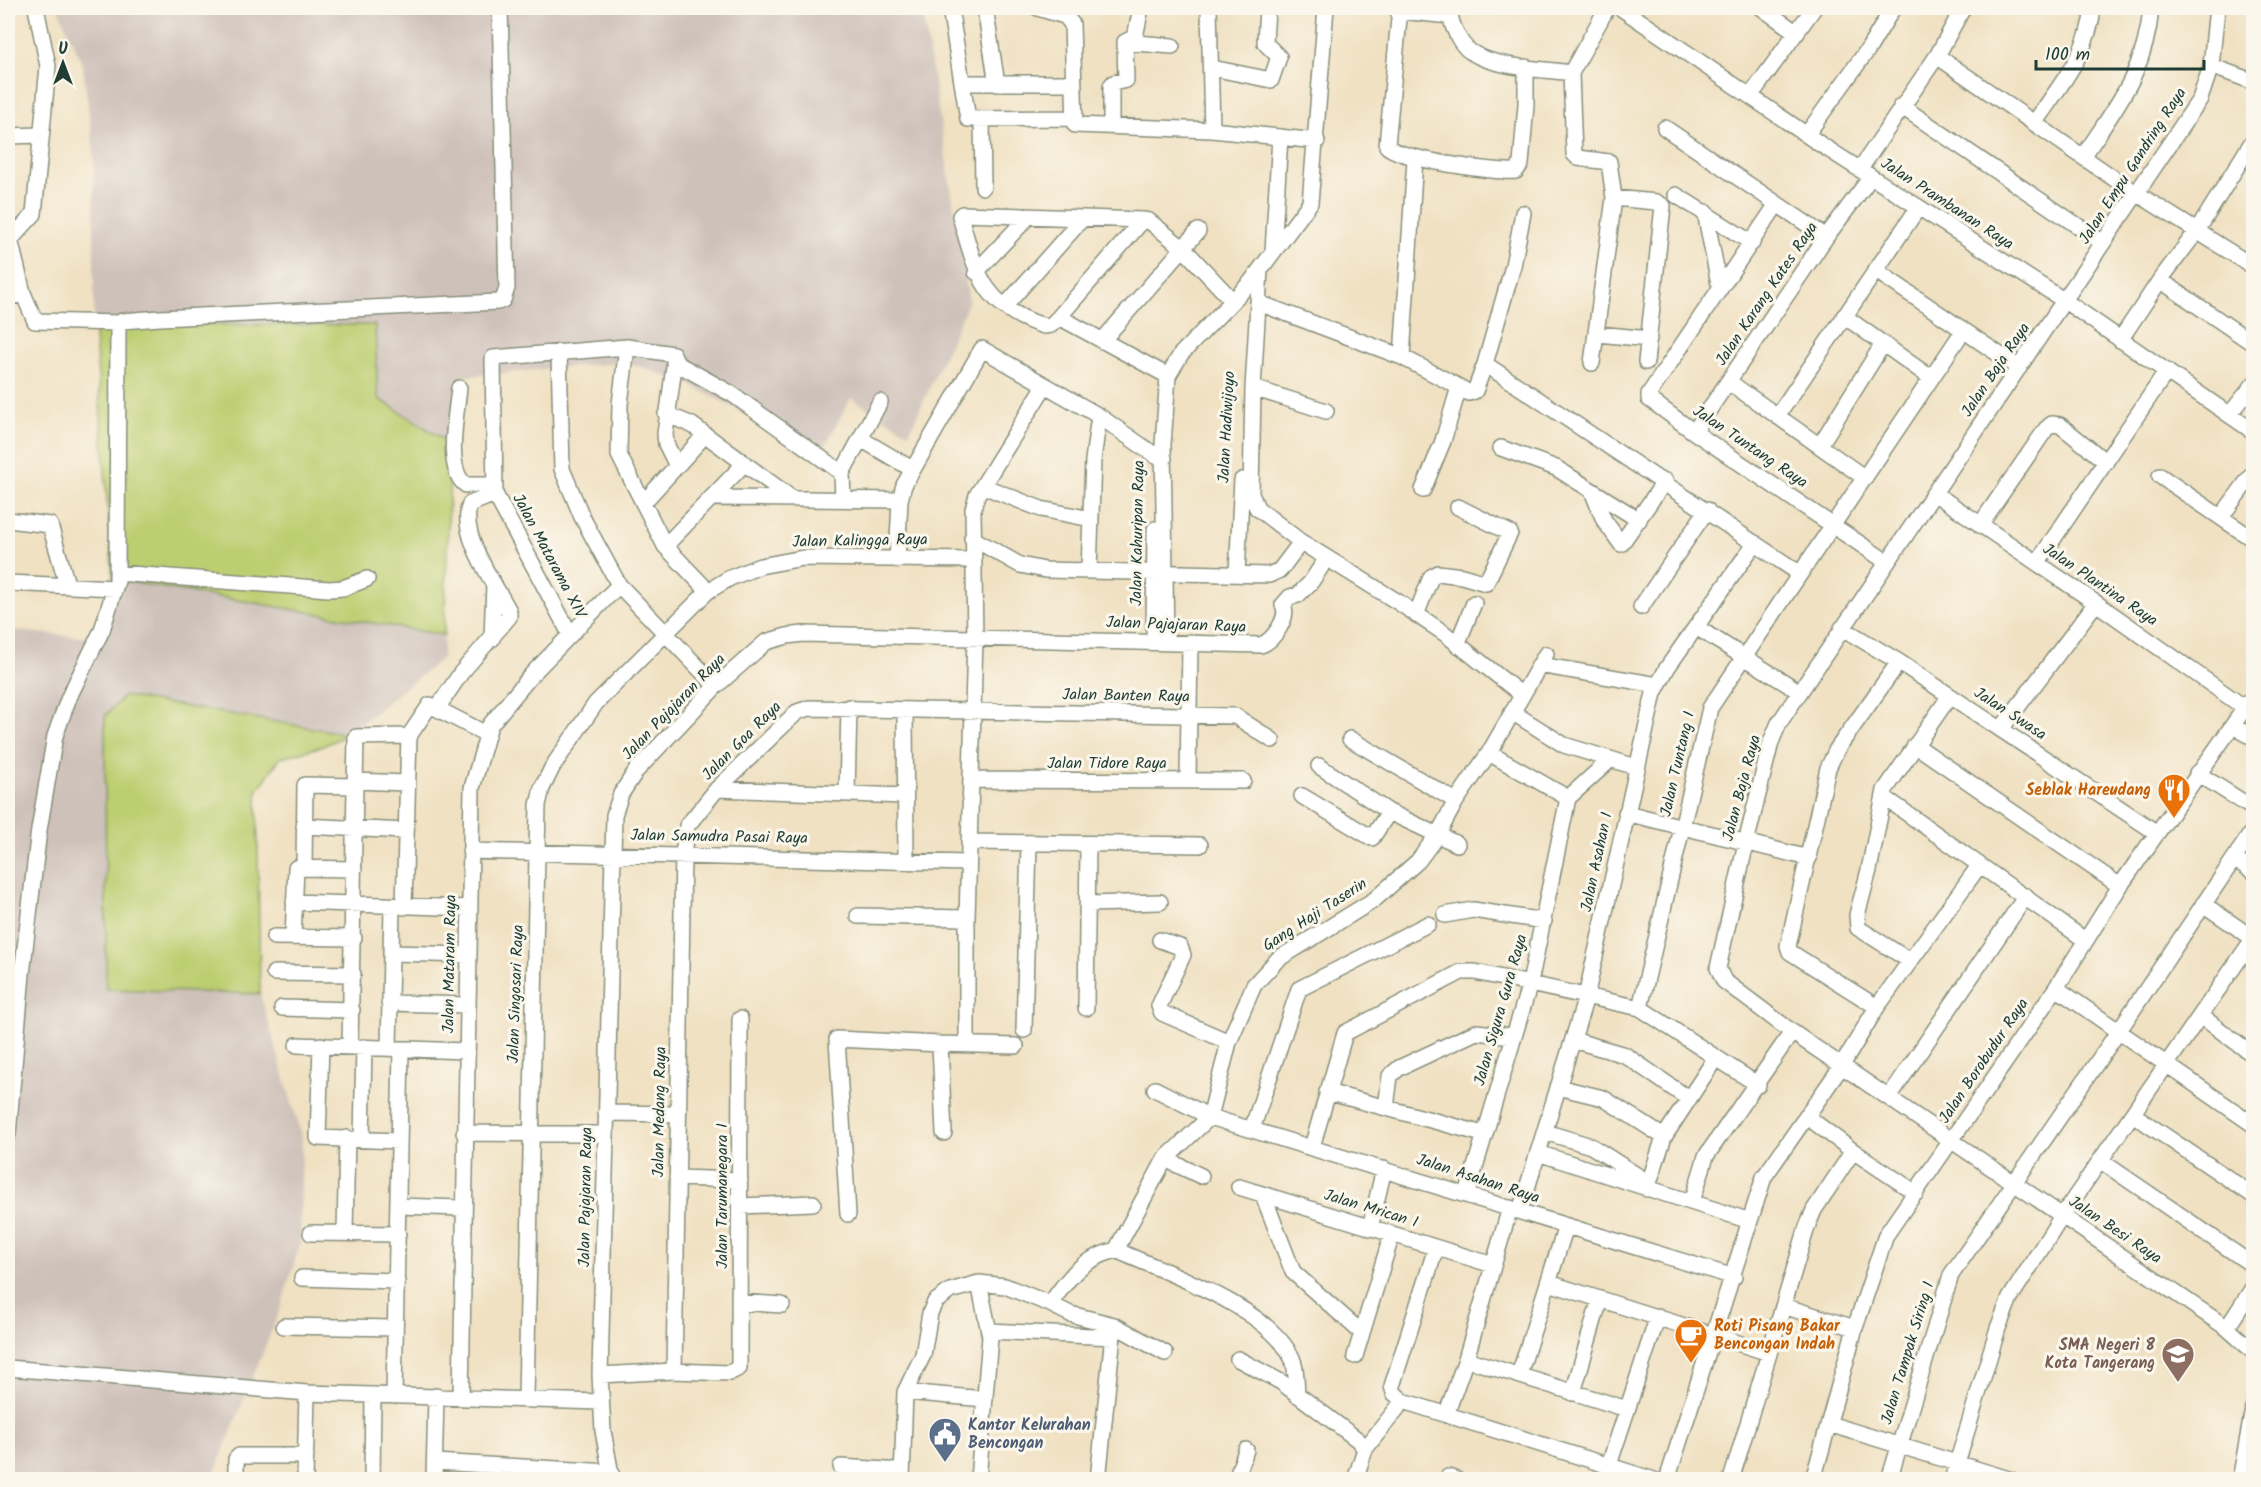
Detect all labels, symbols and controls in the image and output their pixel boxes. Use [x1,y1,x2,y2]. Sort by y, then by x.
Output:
north arrow [33,33,93,93]
scale bar [2036,33,2204,71]
text: U [58,37,68,62]
text: 100 m [2045,41,2090,70]
street label: Jalan Empu Gandring Raya [2073,83,2193,249]
street label: Jalan Prambanan Raya [1875,151,2019,257]
street label: Jalan Karang Kates Raya [1709,217,1825,371]
street label: Jalan Baja Raya [1955,318,2037,422]
street label: Jalan Hadiwijoyo [1212,370,1242,484]
street label: Jalan Tuntang Raya [1687,399,1813,495]
street label: Jalan Kahuripan Raya [1124,460,1152,606]
street label: Jalan Matarama XIV [506,489,593,624]
street label: Jalan Kalingga Raya [792,527,928,555]
street label: Jalan Plantina Raya [2037,537,2163,633]
street label: Jalan Pajajaran Raya [1105,610,1247,640]
street label: Jalan Pajajaran Raya [616,648,732,766]
street label: Jalan Swasa [1969,681,2051,747]
street label: Jalan Banten Raya [1062,682,1190,710]
street label: Jalan Goa Raya [696,695,788,787]
street label: Jalan Tuntang I [1654,709,1702,819]
street label: Jalan Baja Raya [1716,732,1768,844]
street label: Jalan Tidore Raya [1047,751,1167,776]
restaurant icon: Seblak Hareudang [2156,772,2192,819]
place label: Seblak Hareudang [2026,778,2151,803]
street label: Jalan Asahan I [1574,810,1620,914]
street label: Jalan Samudra Pasai Raya [630,823,808,851]
street label: Gang Haji Taserin [1258,872,1372,958]
street label: Jalan Mataram Raya [436,894,464,1034]
street label: Jalan Singosari Raya [501,924,531,1064]
street label: Jalan Sigura Gura Raya [1467,931,1535,1089]
street label: Jalan Borobudur Raya [1933,993,2035,1129]
street label: Jalan Medang Raya [646,1046,674,1178]
street label: Jalan Tarumanegara I [710,1123,735,1269]
street label: Jalan Pajajaran Raya [572,1127,600,1267]
street label: Jalan Asahan Raya [1413,1147,1543,1211]
street label: Jalan Mrican I [1321,1183,1421,1235]
street label: Jalan Besi Raya [2063,1190,2167,1270]
street label: Jalan Tampak Siring I [1874,1278,1942,1427]
place label: Roti Pisang Bakar Bencongan Indah [1714,1314,1841,1357]
cafe icon: Roti Pisang Bakar Bencongan Indah [1673,1317,1709,1364]
place label: SMA Negeri 8 Kota Tangerang [2045,1333,2156,1376]
school or university icon: SMA Negeri 8 Kota Tangerang [2160,1336,2196,1383]
place label: Kantor Kelurahan Bencongan [968,1413,1091,1456]
public building icon: Kantor Kelurahan Bencongan [927,1416,963,1463]

